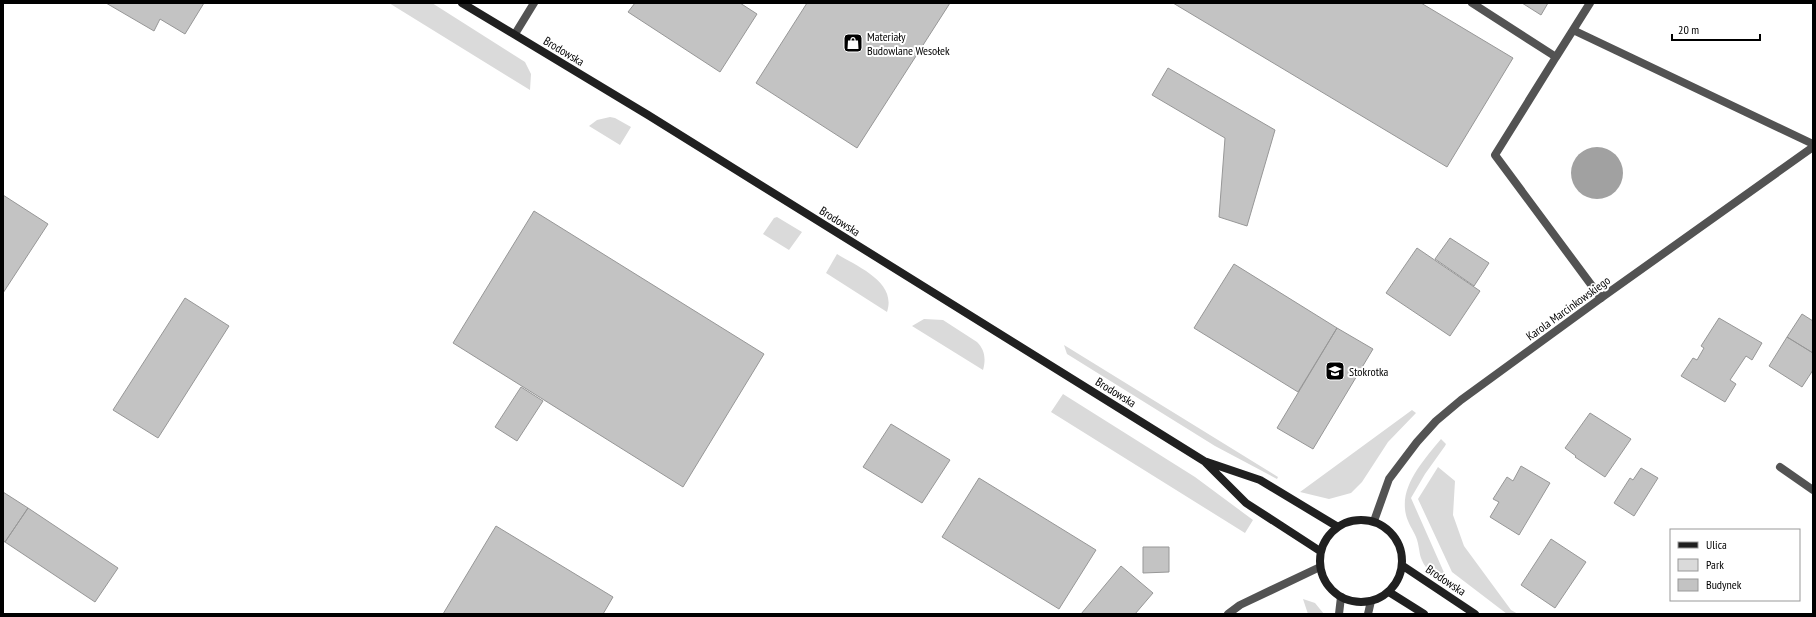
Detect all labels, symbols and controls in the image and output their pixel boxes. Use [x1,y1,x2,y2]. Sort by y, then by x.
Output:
scale bar [1672,16,1760,42]
text: 20 m [1678,22,1699,37]
place label: Materiały Budowlane Wesołek [867,29,950,58]
shop icon: Materiały Budowlane Wesołek [842,32,864,54]
street label: Brodowska [541,33,587,69]
street label: Brodowska [817,203,863,239]
street label: Karola Marcinkowskiego [1523,272,1613,344]
school or university icon: Stokrotka [1324,360,1346,382]
place label: Stokrotka [1349,364,1389,379]
street label: Brodowska [1093,374,1139,410]
legend [1670,529,1800,601]
text: Ulica [1706,537,1727,552]
text: Park [1706,557,1724,572]
street label: Brodowska [1423,561,1469,599]
text: Budynek [1706,577,1742,592]

